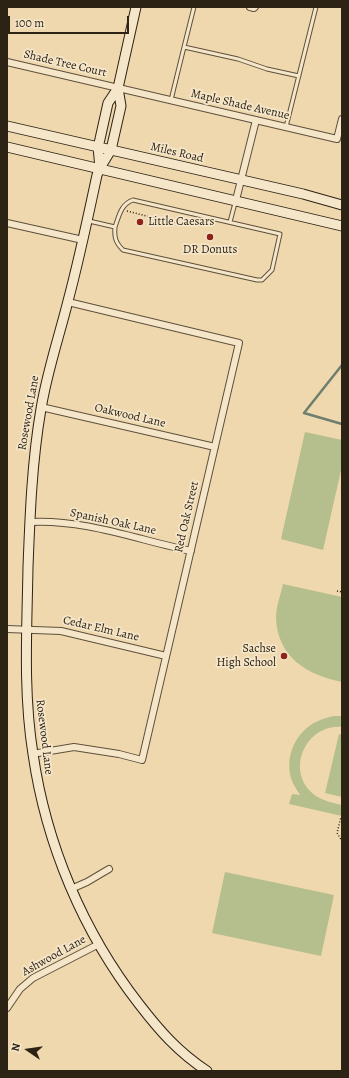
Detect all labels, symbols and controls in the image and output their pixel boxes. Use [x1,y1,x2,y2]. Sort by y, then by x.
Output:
scale bar [10,8,131,34]
text: 100 m [15,15,44,31]
street label: Shade Tree Court [22,47,108,81]
street label: Maple Shade Avenue [189,87,291,123]
street label: Miles Road [149,140,205,166]
place label: Little Caesars [148,215,214,229]
marker: Little Caesars [135,217,145,227]
marker: DR Donuts [205,232,215,242]
place label: DR Donuts [183,243,237,257]
street label: Rosewood Lane [15,374,43,452]
street label: Oakwood Lane [93,401,167,431]
street label: Red Oak Street [172,480,202,554]
street label: Spanish Oak Lane [69,506,157,538]
street label: Cedar Elm Lane [62,613,140,645]
place label: Sachse High School [216,642,276,670]
marker: Sachse High School [279,651,289,661]
street label: Rosewood Lane [32,698,56,776]
street label: Ashwood Lane [20,933,88,979]
north arrow [8,1030,48,1070]
text: N [8,1042,24,1053]

